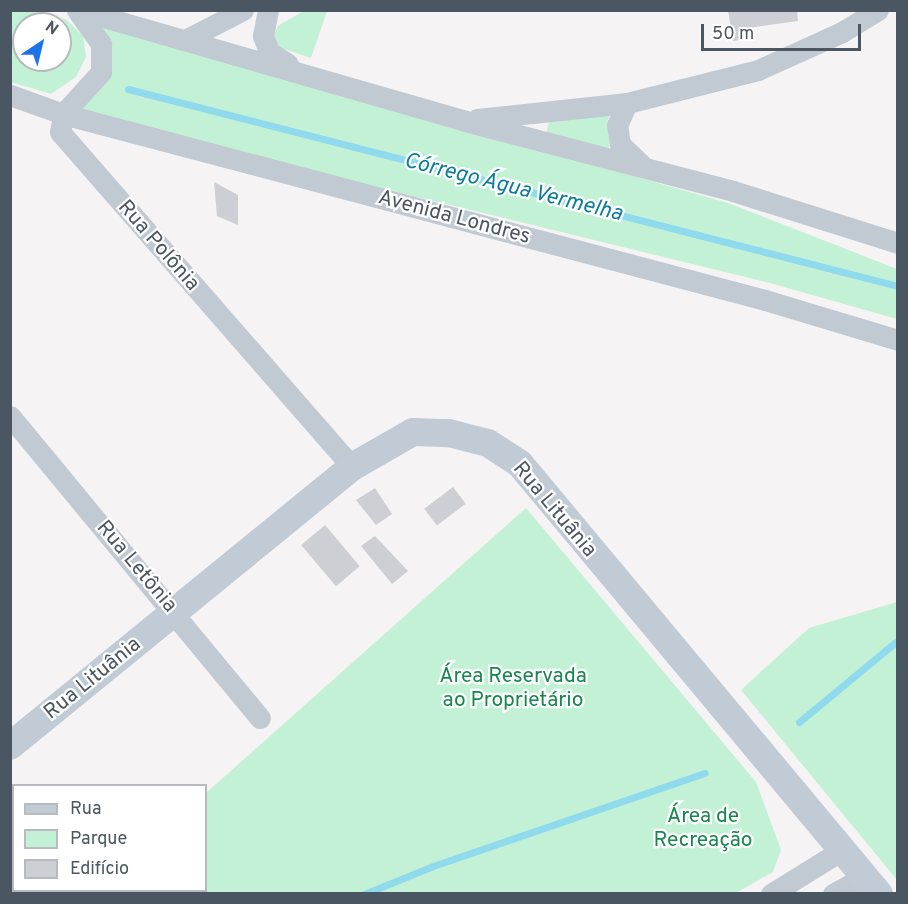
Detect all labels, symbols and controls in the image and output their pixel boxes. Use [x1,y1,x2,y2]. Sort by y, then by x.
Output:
north arrow [12,12,72,72]
scale bar [704,12,864,50]
text: N [41,17,62,40]
text: 50 m [712,23,754,46]
water label: Córrego Água Vermelha [400,148,626,228]
street label: Avenida Londres [375,186,533,250]
street label: Rua Polônia [112,195,204,297]
street label: Rua Lituânia [507,457,601,563]
street label: Rua Letônia [90,516,182,618]
street label: Rua Lituânia [40,632,146,726]
park label: Área Reservada ao Proprietário [439,664,587,714]
legend [12,784,207,892]
text: Rua [70,798,101,821]
park label: Área de Recreação [654,804,752,854]
text: Parque [70,828,127,851]
text: Edifício [70,858,129,881]

